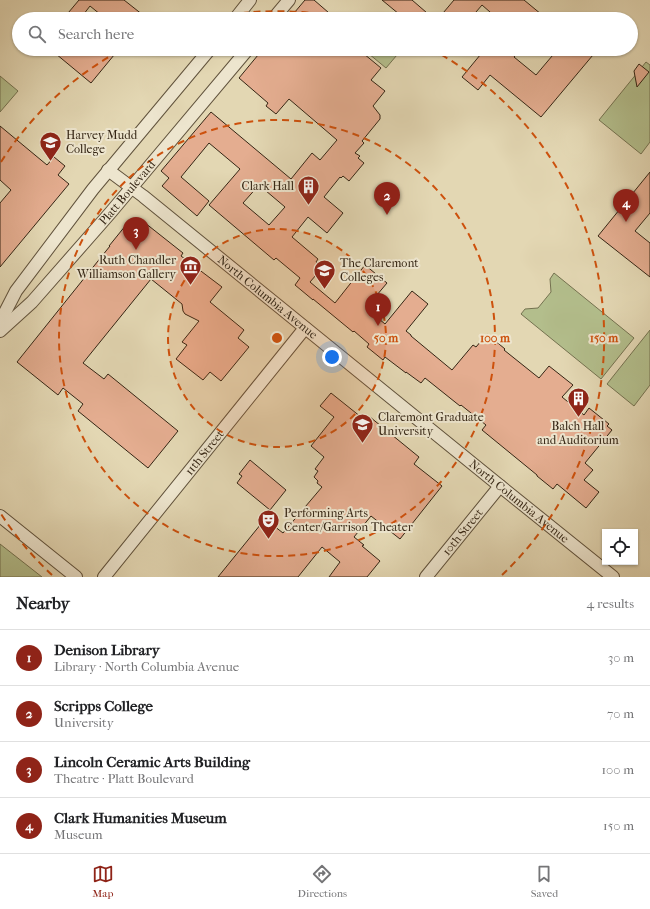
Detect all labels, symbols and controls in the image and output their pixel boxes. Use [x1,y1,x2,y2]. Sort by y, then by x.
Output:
search box [12,12,638,56]
icon: search [26,23,48,45]
text: Search here [58,25,134,43]
place label: Harvey Mudd College [66,128,138,156]
school or university icon: Harvey Mudd College [37,129,63,162]
street label: Platt Boulevard [96,157,158,228]
building icon: Clark Hall [296,173,322,206]
place label: Clark Hall [242,179,295,193]
pin: 2 [374,182,400,215]
pin: 4 [613,189,639,222]
pin: 3 [123,217,149,250]
street label: North Columbia Avenue [215,252,320,342]
place label: Ruth Chandler Williamson Gallery [76,253,177,281]
museum icon: Ruth Chandler Williamson Gallery [178,254,204,287]
place label: The Claremont Colleges [340,256,419,284]
school or university icon: The Claremont Colleges [312,257,338,290]
pin: 1 [365,293,391,326]
centre of rings [270,331,284,345]
text: 50 m [374,331,399,345]
text: 100 m [480,331,511,345]
text: 150 m [590,331,619,345]
your location [322,347,342,367]
building icon: Balch Hall and Auditorium [565,386,591,419]
place label: Claremont Graduate University [378,410,484,438]
school or university icon: Claremont Graduate University [350,411,376,444]
place label: Balch Hall and Auditorium [537,419,619,447]
street label: 11th Street [182,427,227,478]
street label: North Columbia Avenue [466,457,572,546]
street label: 10th Street [439,505,486,558]
place label: Performing Arts Center/Garrison Theater [284,506,414,534]
theatre icon: Performing Arts Center/Garrison Theater [256,507,282,540]
map controls [602,529,638,565]
button: locate [602,529,638,565]
text: Nearby [16,593,70,613]
text: 4 results [587,596,634,611]
text: Denison Library [54,641,160,659]
text: 1 [27,650,31,665]
text: 30 m [608,650,634,665]
text: Library · North Columbia Avenue [54,659,239,674]
text: Scripps College [54,697,153,715]
text: 2 [26,706,32,721]
text: 70 m [607,706,634,721]
text: University [54,715,114,730]
text: Lincoln Ceramic Arts Building [54,753,250,771]
text: 3 [26,762,32,777]
text: 100 m [601,762,634,777]
text: Theatre · Platt Boulevard [54,771,194,786]
text: Clark Humanities Museum [54,809,227,827]
text: 4 [25,818,33,833]
text: 150 m [603,818,634,833]
text: Museum [54,827,102,842]
tab: Map [92,863,114,900]
tab: Directions [298,863,347,900]
tab: Saved [531,863,558,900]

